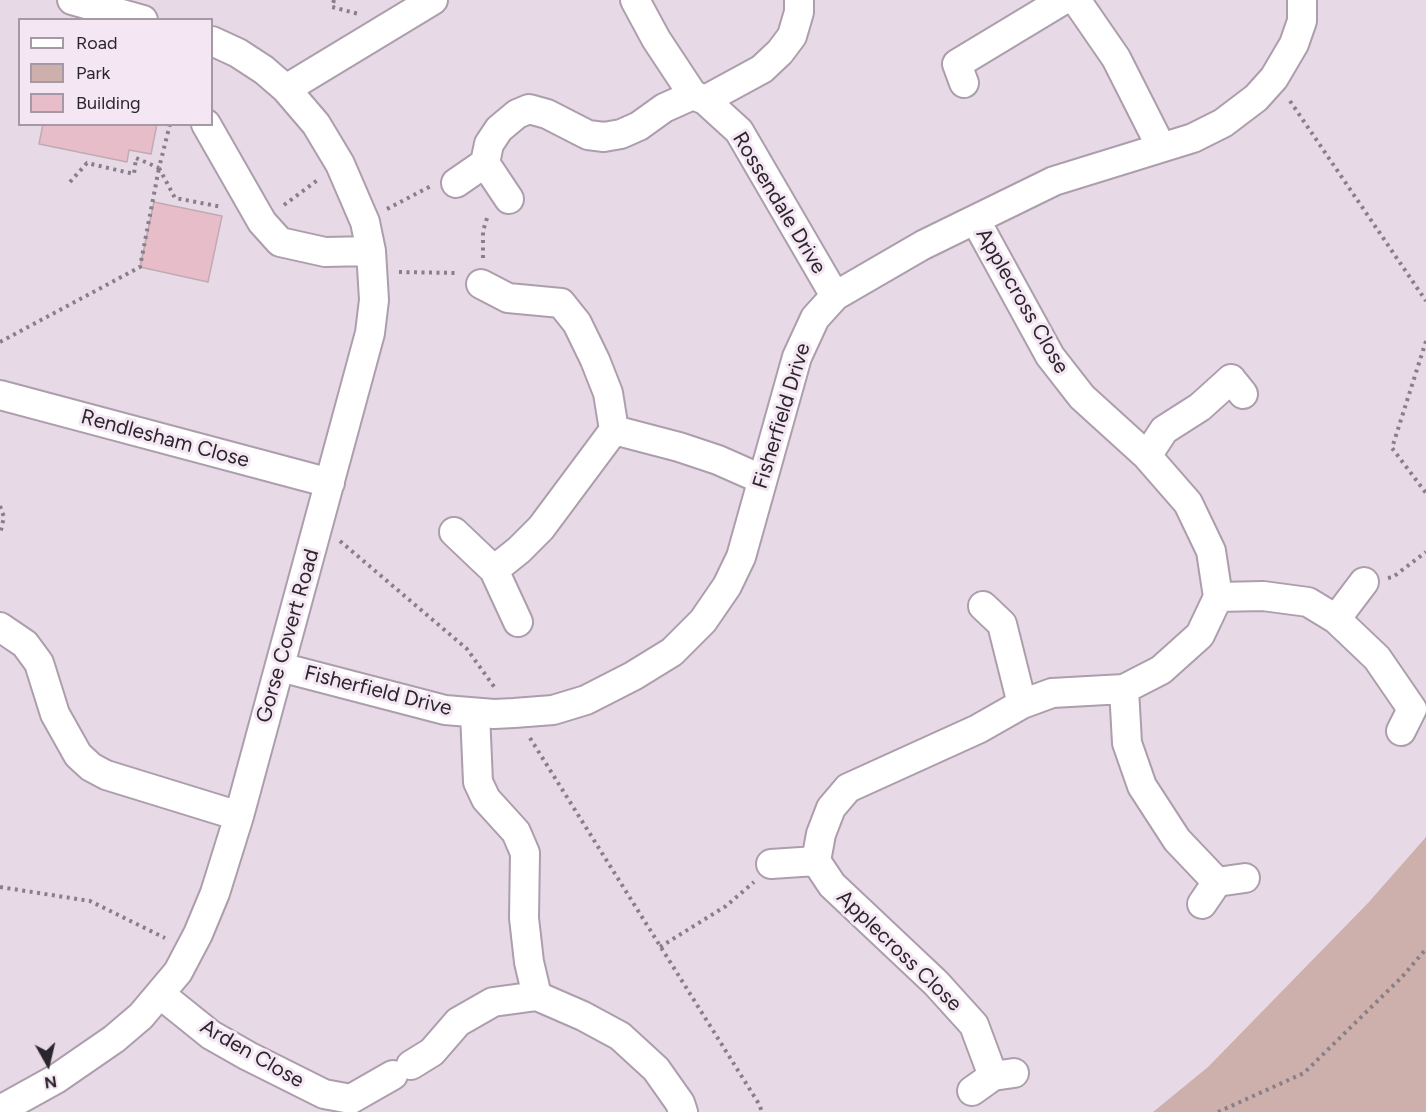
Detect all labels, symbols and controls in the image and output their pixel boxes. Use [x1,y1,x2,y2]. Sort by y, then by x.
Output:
legend [18,18,213,126]
text: Road [76,32,117,54]
text: Park [76,62,110,84]
text: Building [76,92,141,114]
street label: Rossendale Drive [727,128,831,278]
street label: Applecross Close [970,224,1074,378]
street label: Fisherfield Drive [748,340,816,492]
street label: Rendlesham Close [78,404,252,474]
street label: Gorse Covert Road [251,546,325,726]
street label: Fisherfield Drive [302,660,454,722]
street label: Applecross Close [831,885,967,1017]
street label: Arden Close [196,1014,308,1094]
north arrow [18,1034,78,1094]
text: N [43,1072,58,1093]

